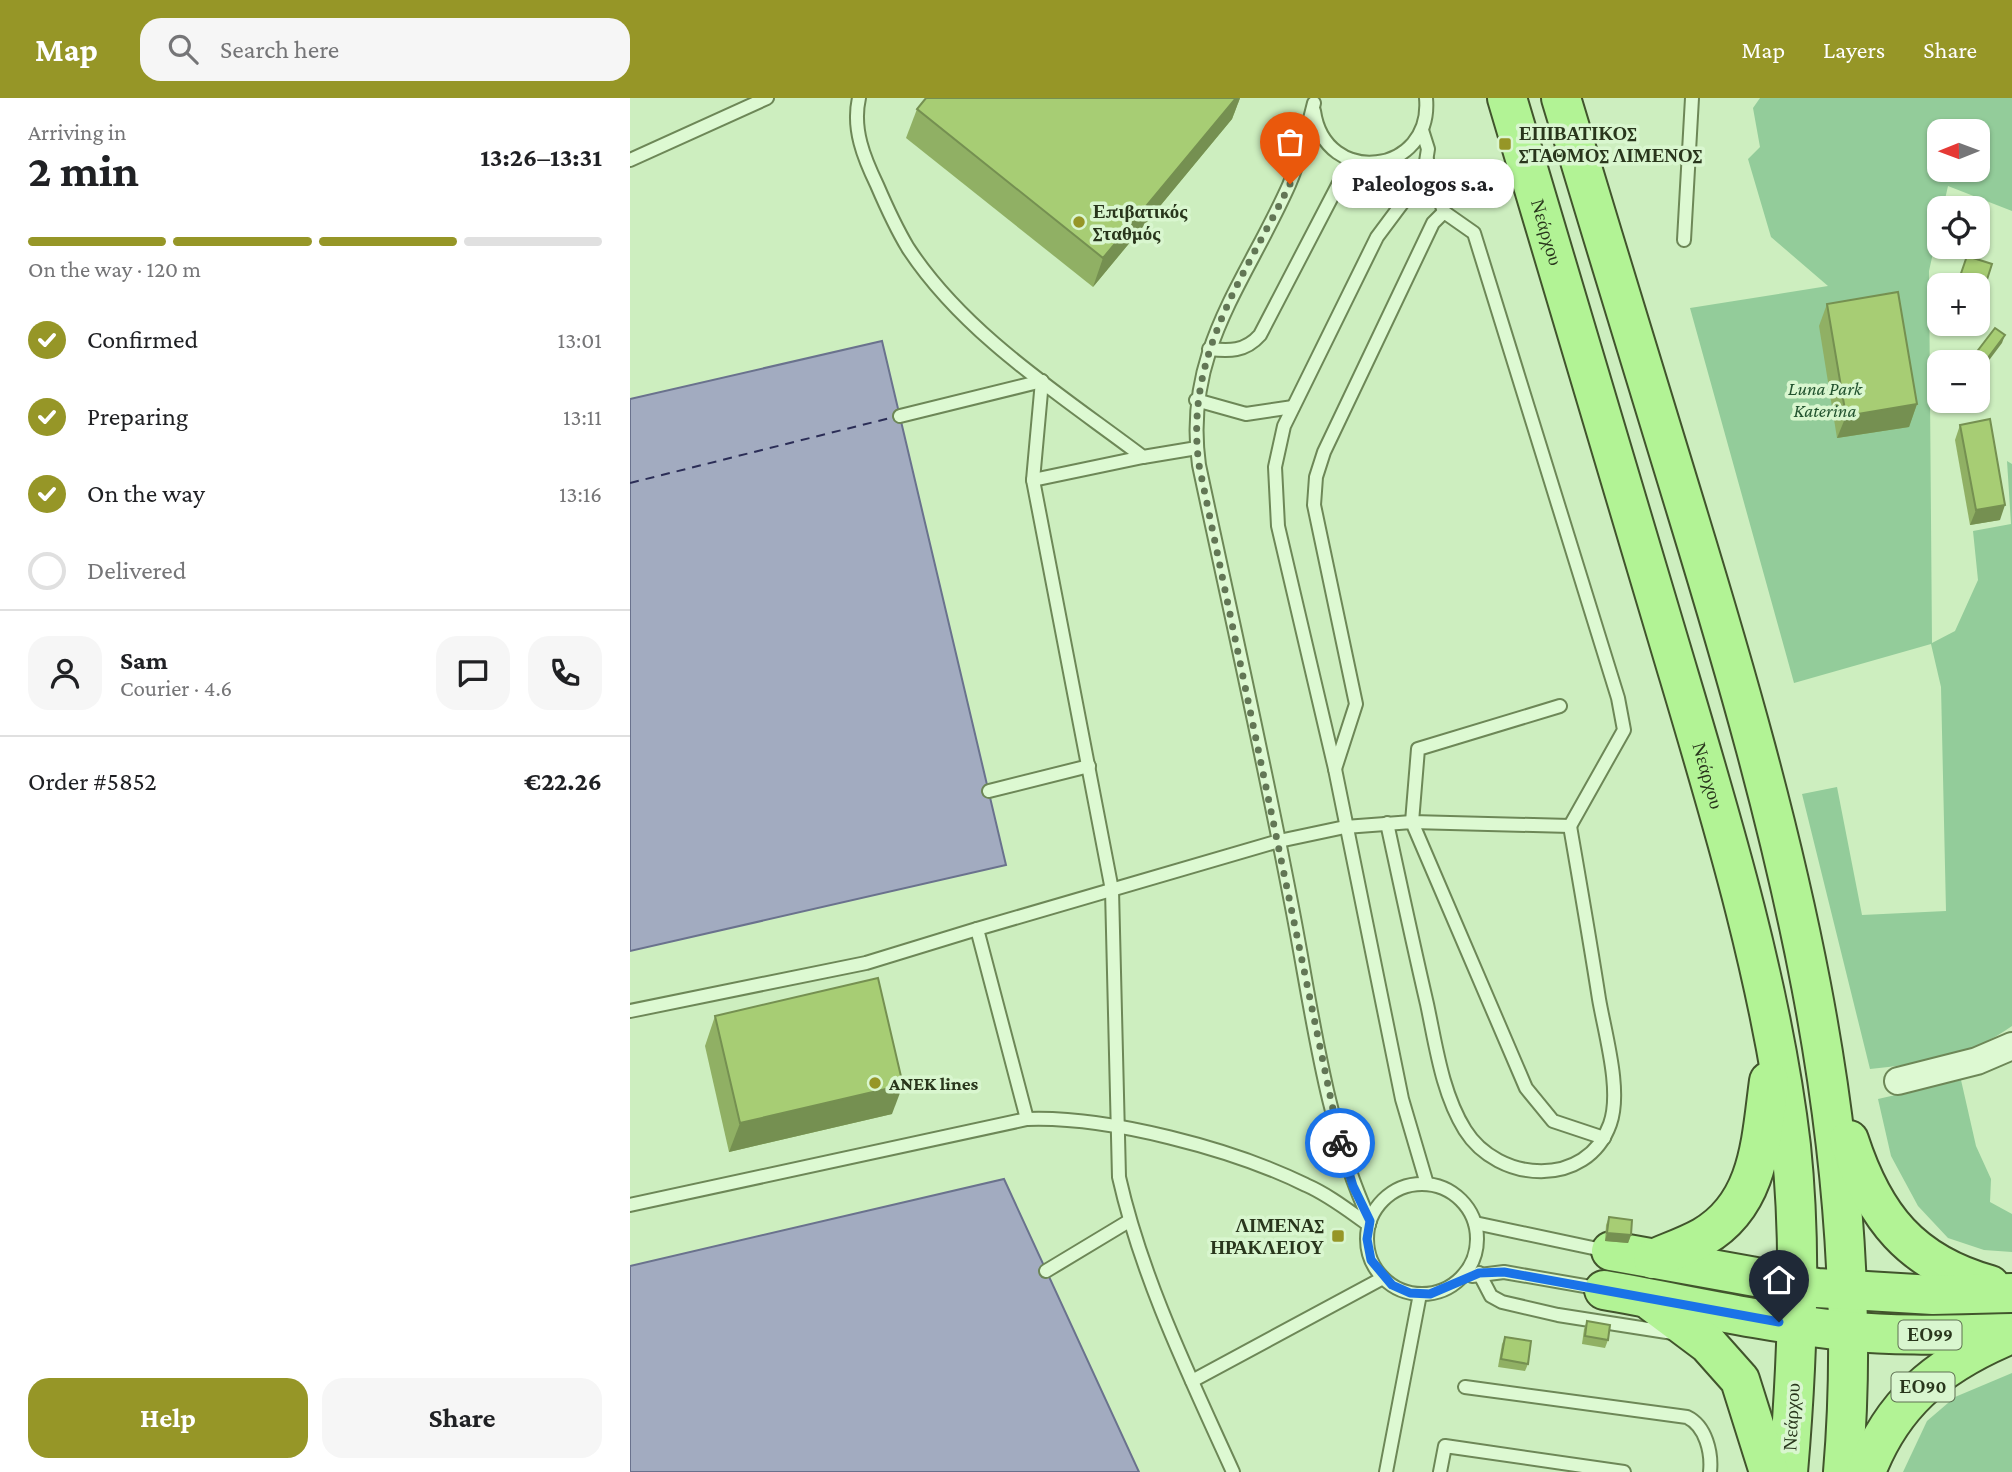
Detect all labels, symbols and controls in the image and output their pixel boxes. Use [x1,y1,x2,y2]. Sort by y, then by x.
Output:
search box [140,18,630,81]
icon: search [164,30,202,68]
text: Map [35,31,98,68]
text: Search here [220,35,339,64]
text: Map [1741,36,1785,63]
text: Layers [1823,36,1885,63]
text: Share [1923,36,1977,63]
pin [1260,112,1320,184]
text: Arriving in [28,119,126,145]
north arrow [1927,119,1990,182]
map controls [1927,119,1990,413]
icon: bag [1271,123,1309,161]
place label: ΕΠΙΒΑΤΙΚΟΣ ΣΤΑΘΜΟΣ ΛΙΜΕΝΟΣ [1519,123,1702,166]
marker: ΕΠΙΒΑΤΙΚΟΣ ΣΤΑΘΜΟΣ ΛΙΜΕΝΟΣ [1497,136,1513,152]
text: 13:26–13:31 [480,143,602,172]
text: 2 min [28,145,139,196]
callout: Paleologos s.a. [1332,160,1514,208]
text: Paleologos s.a. [1352,170,1494,196]
button: locate [1927,196,1990,259]
street label: Νεάρχου [1527,197,1566,268]
place label: Επιβατικός Σταθμός [1093,201,1188,244]
marker: Επιβατικός Σταθμός [1071,214,1087,230]
text: On the way · 120 m [28,256,201,282]
button: + [1927,273,1990,336]
icon: check [28,321,66,359]
text: Confirmed [87,325,198,354]
text: 13:01 [558,327,602,353]
button: − [1927,350,1990,413]
park label: Luna Park Katerina [1788,378,1863,421]
icon: check [28,398,66,436]
text: Preparing [87,402,188,431]
text: 13:11 [563,404,602,430]
icon: check [28,475,66,513]
text: On the way [87,479,205,508]
text: 13:16 [559,481,602,507]
text: Delivered [87,556,186,585]
button: person [28,636,102,710]
button: chat [436,636,510,710]
button: phone [528,636,602,710]
text: Sam [120,646,168,675]
text: Courier · 4.6 [120,675,232,701]
street label: Νεάρχου [1688,740,1727,811]
text: Order #5852 [28,767,157,796]
text: €22.26 [524,767,602,796]
place label: ANEK lines [888,1073,979,1094]
marker: ANEK lines [867,1075,883,1091]
courier [1305,1108,1375,1178]
icon: bike [1321,1124,1359,1162]
place label: ΛΙΜΕΝΑΣ ΗΡΑΚΛΕΙΟΥ [1210,1215,1324,1258]
marker: ΛΙΜΕΝΑΣ ΗΡΑΚΛΕΙΟΥ [1330,1228,1346,1244]
pin [1749,1250,1809,1322]
icon: home [1760,1261,1798,1299]
road number: ΕΟ99 [1898,1320,1962,1350]
road number: ΕΟ90 [1892,1372,1954,1402]
button: Help [28,1378,308,1458]
button: Share [322,1378,602,1458]
street label: Νεάρχου [1779,1382,1804,1452]

